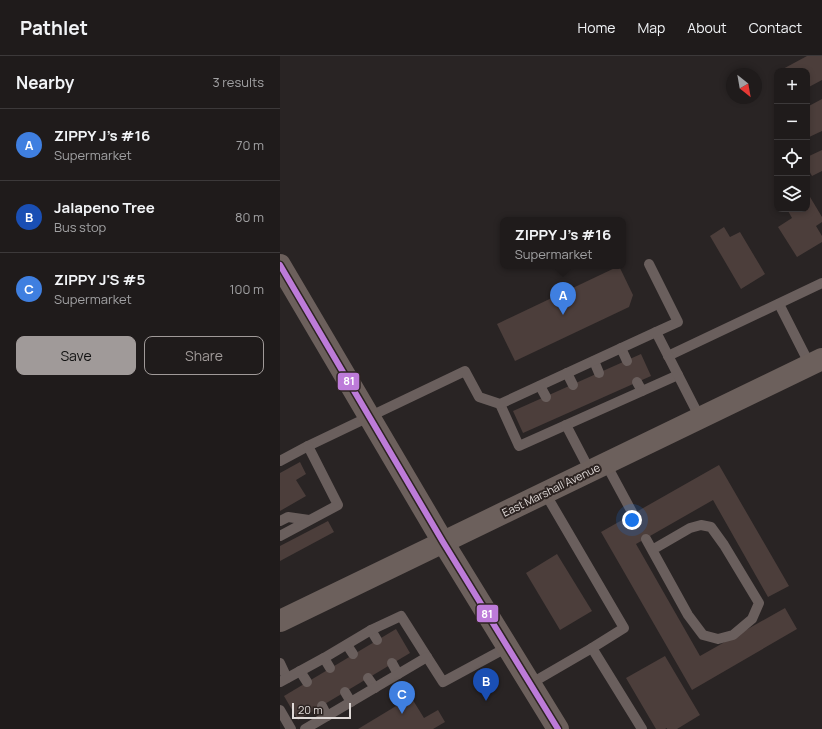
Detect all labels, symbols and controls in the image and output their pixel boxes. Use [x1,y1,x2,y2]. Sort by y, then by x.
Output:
text: Pathlet [20,15,88,41]
text: Home [578,18,615,37]
text: Map [637,18,665,37]
text: About [687,18,727,37]
text: Contact [749,18,802,37]
north arrow [726,68,762,104]
map controls [774,68,810,212]
button: + [774,68,810,104]
text: Nearby [16,71,74,94]
text: 3 results [212,73,264,91]
button: − [774,104,810,140]
text: ZIPPY J's #16 [54,125,150,146]
text: A [25,136,33,154]
text: 70 m [236,136,264,154]
button: locate [774,140,810,176]
text: Supermarket [54,146,132,164]
button: layers [774,176,810,212]
text: Jalapeno Tree [54,197,155,218]
text: B [25,208,33,226]
text: 80 m [235,208,264,226]
popup [500,217,626,269]
text: Bus stop [54,218,106,236]
text: ZIPPY J's #16 [515,224,611,245]
text: Supermarket [515,245,593,263]
text: ZIPPY J'S #5 [54,269,145,290]
text: C [24,280,34,298]
text: 100 m [229,280,264,298]
pin: A [550,282,576,315]
text: Supermarket [54,290,132,308]
button: Save [16,336,136,375]
button: Share [144,336,264,375]
line badge: 81 [337,372,360,391]
text: 81 [343,373,355,388]
street label: East Marshall Avenue [499,459,603,520]
your location [622,510,642,530]
line badge: 81 [476,604,499,623]
text: 81 [481,606,493,621]
pin: B [473,668,499,701]
pin: C [389,681,415,714]
scale bar [292,701,351,720]
text: 20 m [298,702,323,717]

